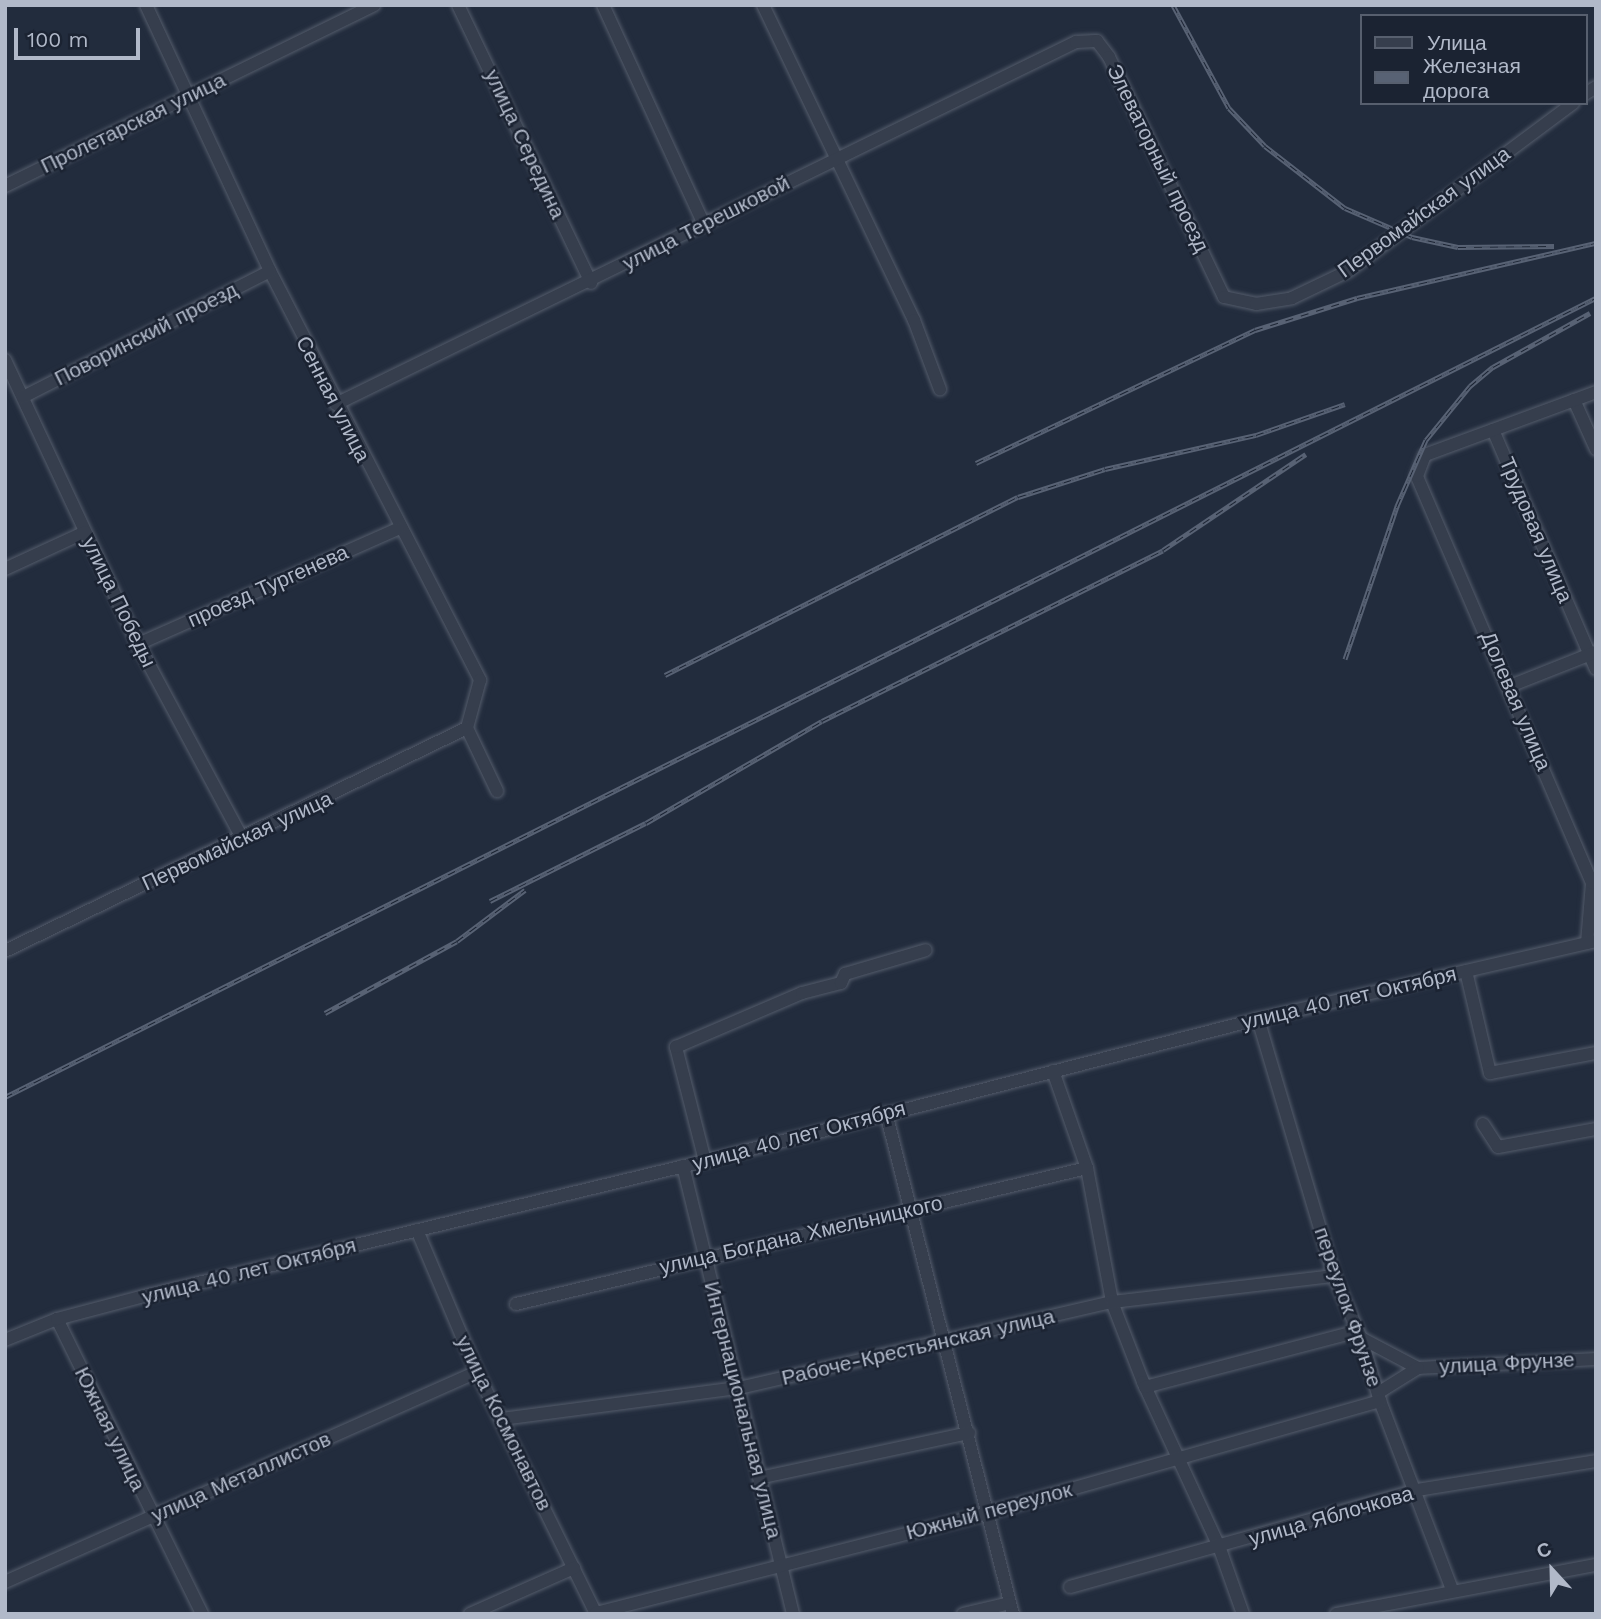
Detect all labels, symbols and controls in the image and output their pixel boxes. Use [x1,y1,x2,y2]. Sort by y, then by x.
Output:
scale bar [18,14,144,58]
legend [1360,14,1587,105]
text: 100 m [27,27,89,52]
text: Улица [1427,30,1487,55]
text: Железная дорога [1423,53,1521,103]
street label: Элеваторный проезд [1101,60,1215,256]
street label: улица Середина [479,65,571,223]
street label: Пролетарская улица [37,67,229,179]
street label: Первомайская улица [1333,141,1515,283]
street label: улица Терешковой [618,170,794,276]
street label: Поворинский проезд [50,277,242,391]
street label: Сенная улица [290,332,376,466]
street label: Трудовая улица [1494,453,1578,607]
street label: улица Победы [77,533,161,671]
street label: проезд Тургенева [184,539,352,633]
street label: Долевая улица [1475,628,1557,774]
street label: Первомайская улица [138,786,336,896]
street label: улица 40 лет Октября [1239,961,1459,1035]
street label: улица 40 лет Октября [690,1095,908,1177]
street label: улица Богдана Хмельницкого [657,1190,945,1280]
street label: переулок Фрунзе [1309,1224,1387,1390]
street label: улица 40 лет Октября [139,1232,359,1310]
street label: Интернациональная улица [699,1279,787,1541]
street label: Рабоче-Крестьянская улица [779,1303,1057,1391]
street label: улица Космонавтов [451,1331,557,1515]
street label: улица Фрунзе [1439,1347,1575,1379]
street label: Южная улица [69,1363,151,1495]
street label: улица Металлистов [147,1426,335,1528]
street label: Южный переулок [903,1477,1075,1545]
street label: улица Яблочкова [1246,1481,1416,1551]
north arrow [1517,1535,1587,1605]
text: С [1533,1537,1555,1563]

